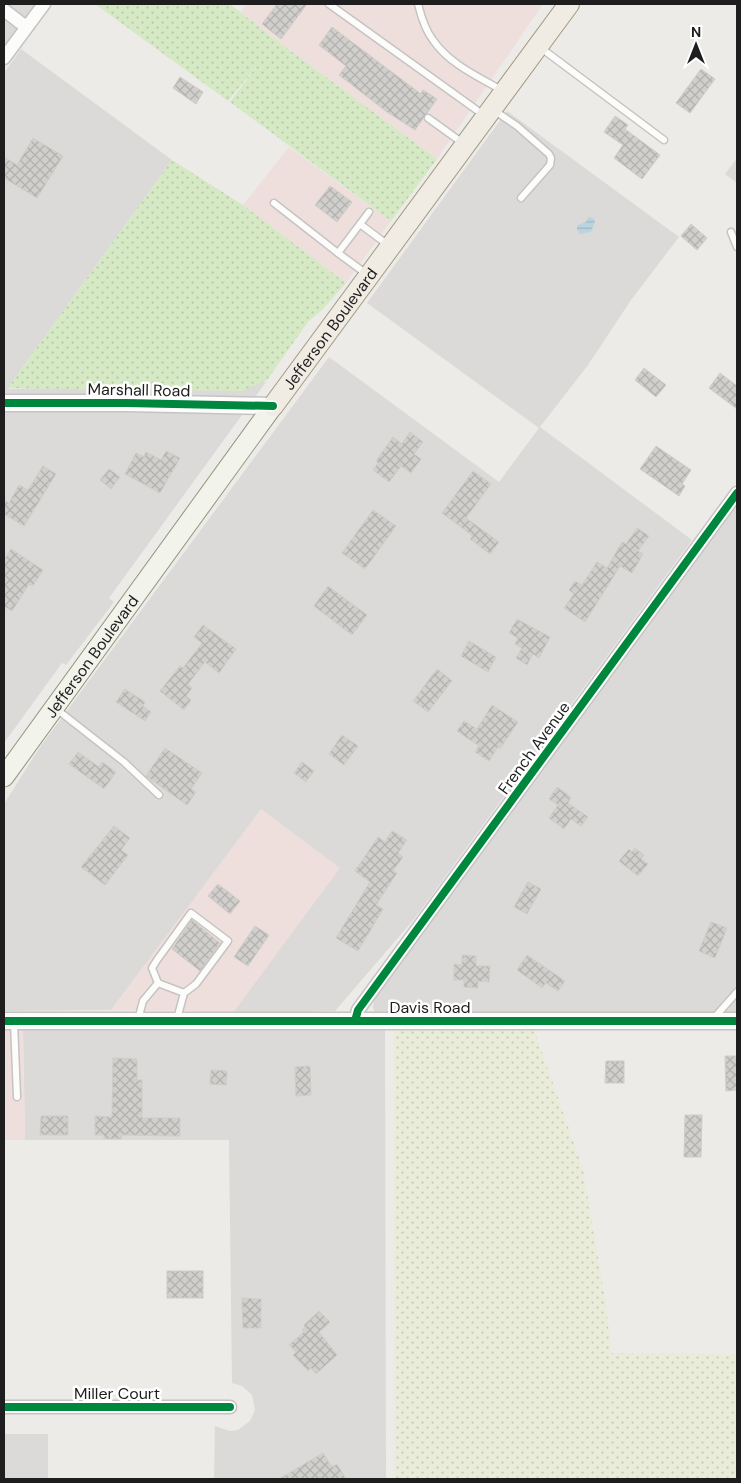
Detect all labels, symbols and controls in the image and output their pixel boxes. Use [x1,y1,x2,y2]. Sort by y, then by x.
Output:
north arrow [671,20,721,70]
text: N [691,23,701,41]
street label: Jefferson Boulevard [278,263,382,394]
street label: Marshall Road [87,379,191,401]
street label: Jefferson Boulevard [40,591,143,722]
street label: French Avenue [493,698,575,798]
street label: Davis Road [389,997,471,1018]
street label: Miller Court [74,1383,160,1404]

